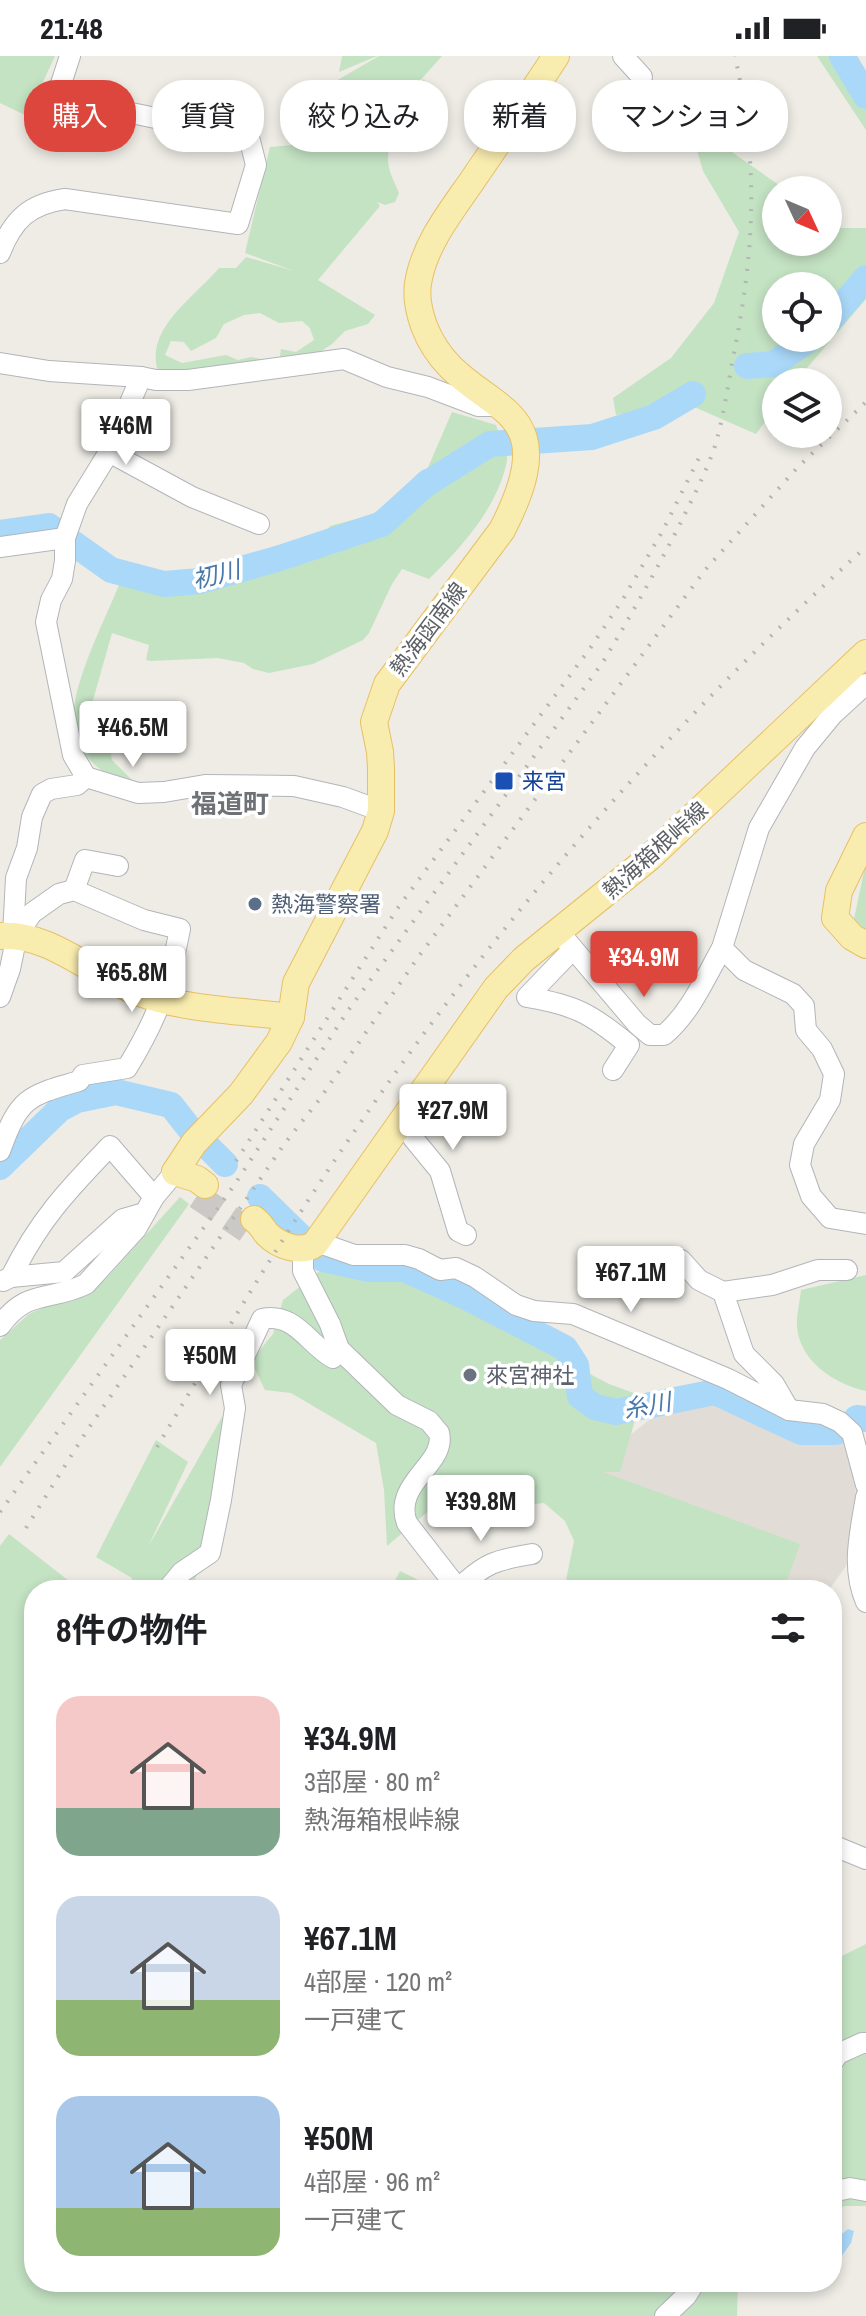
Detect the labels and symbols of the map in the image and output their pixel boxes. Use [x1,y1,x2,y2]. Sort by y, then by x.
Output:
north arrow [762,176,842,256]
pin: ¥46M [79,399,173,467]
water label: 初川 [189,552,246,595]
street label: 熱海函南線 [383,576,473,682]
pin: ¥46.5M [68,701,198,769]
place label: 来宮 [522,766,566,796]
marker: 来宮 [493,770,515,792]
district label: 福道町 [191,786,269,821]
street label: 熱海箱根峠線 [596,795,714,905]
place label: 熱海警察署 [271,889,381,919]
marker: 熱海警察署 [246,895,264,913]
pin: ¥34.9M [579,931,709,999]
pin: ¥65.8M [67,946,197,1014]
pin: ¥27.9M [388,1084,518,1152]
pin: ¥67.1M [566,1246,696,1314]
pin: ¥50M [163,1329,257,1397]
place label: 來宮神社 [486,1360,574,1390]
marker: 來宮神社 [461,1366,479,1384]
water label: 糸川 [621,1385,676,1425]
pin: ¥39.8M [416,1475,546,1543]

